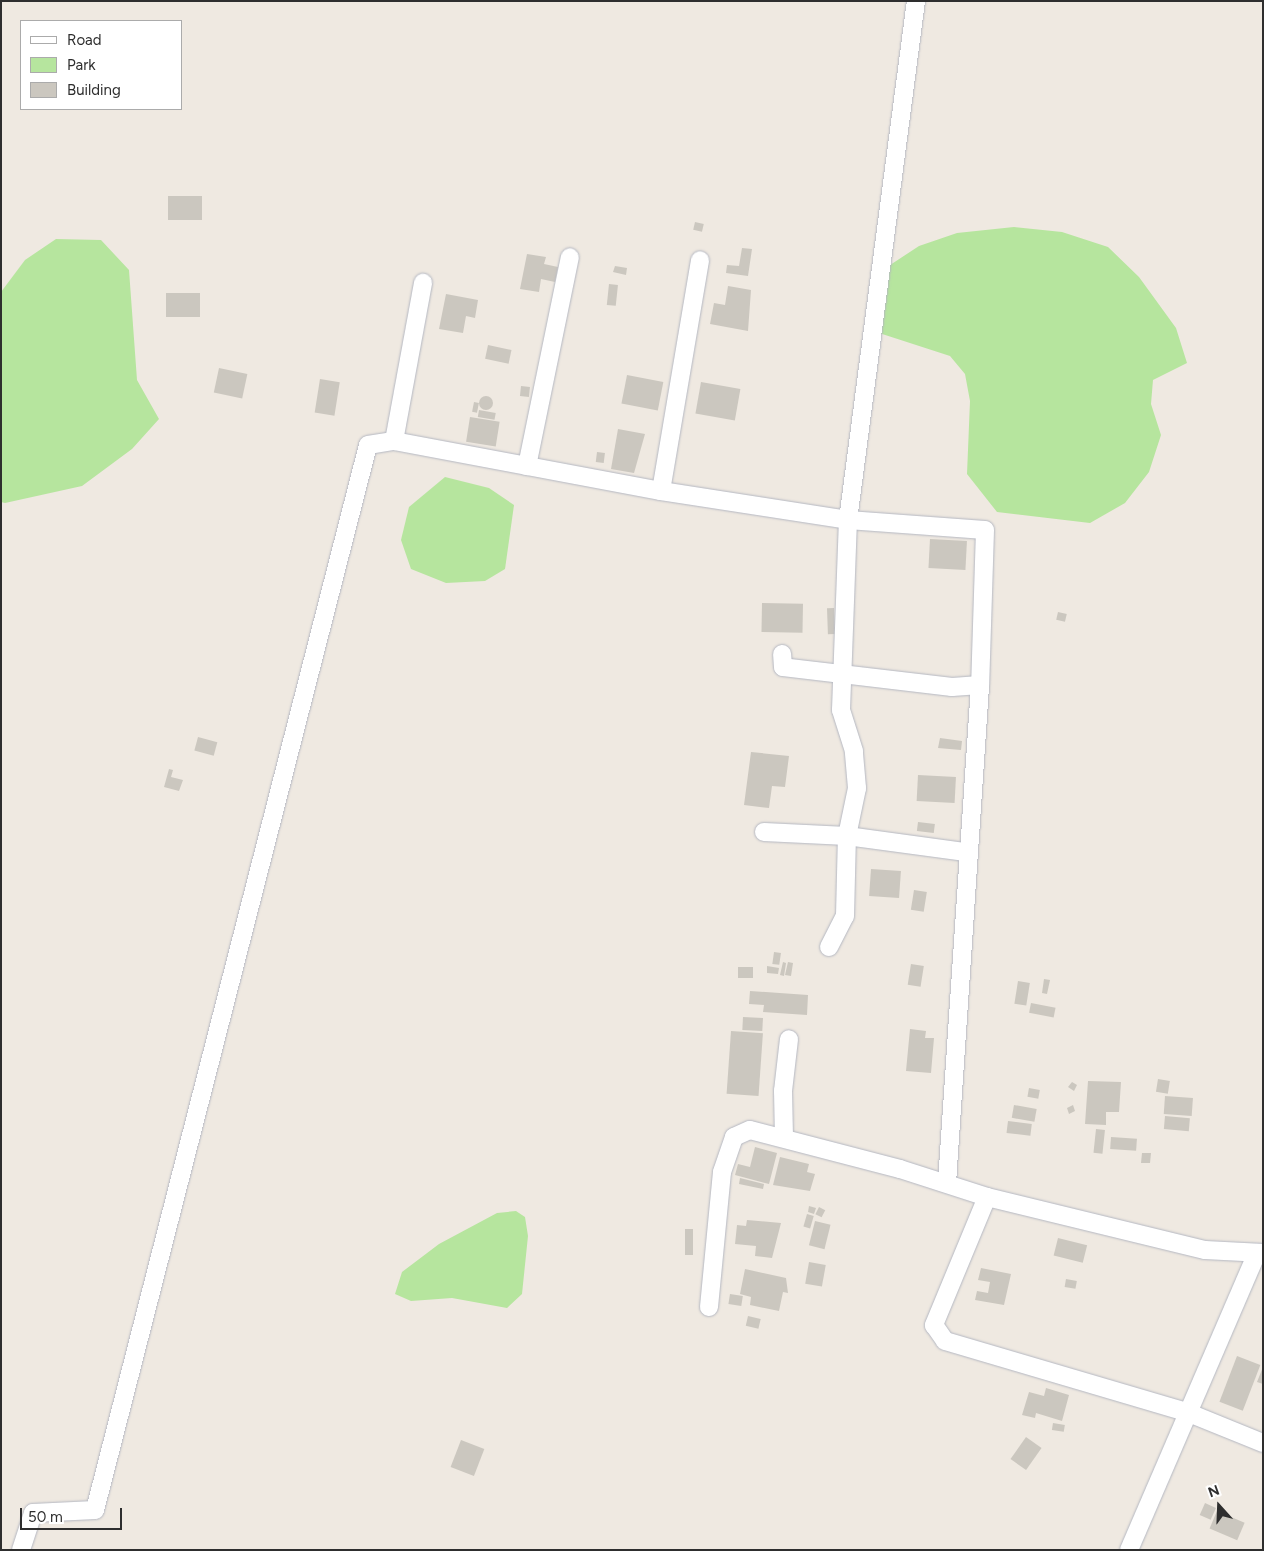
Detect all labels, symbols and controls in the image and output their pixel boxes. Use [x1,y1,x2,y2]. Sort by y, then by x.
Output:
legend [20,20,182,110]
text: Road [67,31,102,49]
text: Park [67,56,96,74]
text: Building [67,81,121,99]
north arrow [1194,1481,1244,1531]
text: N [1206,1482,1222,1501]
scale bar [22,1498,125,1530]
text: 50 m [28,1508,63,1526]

